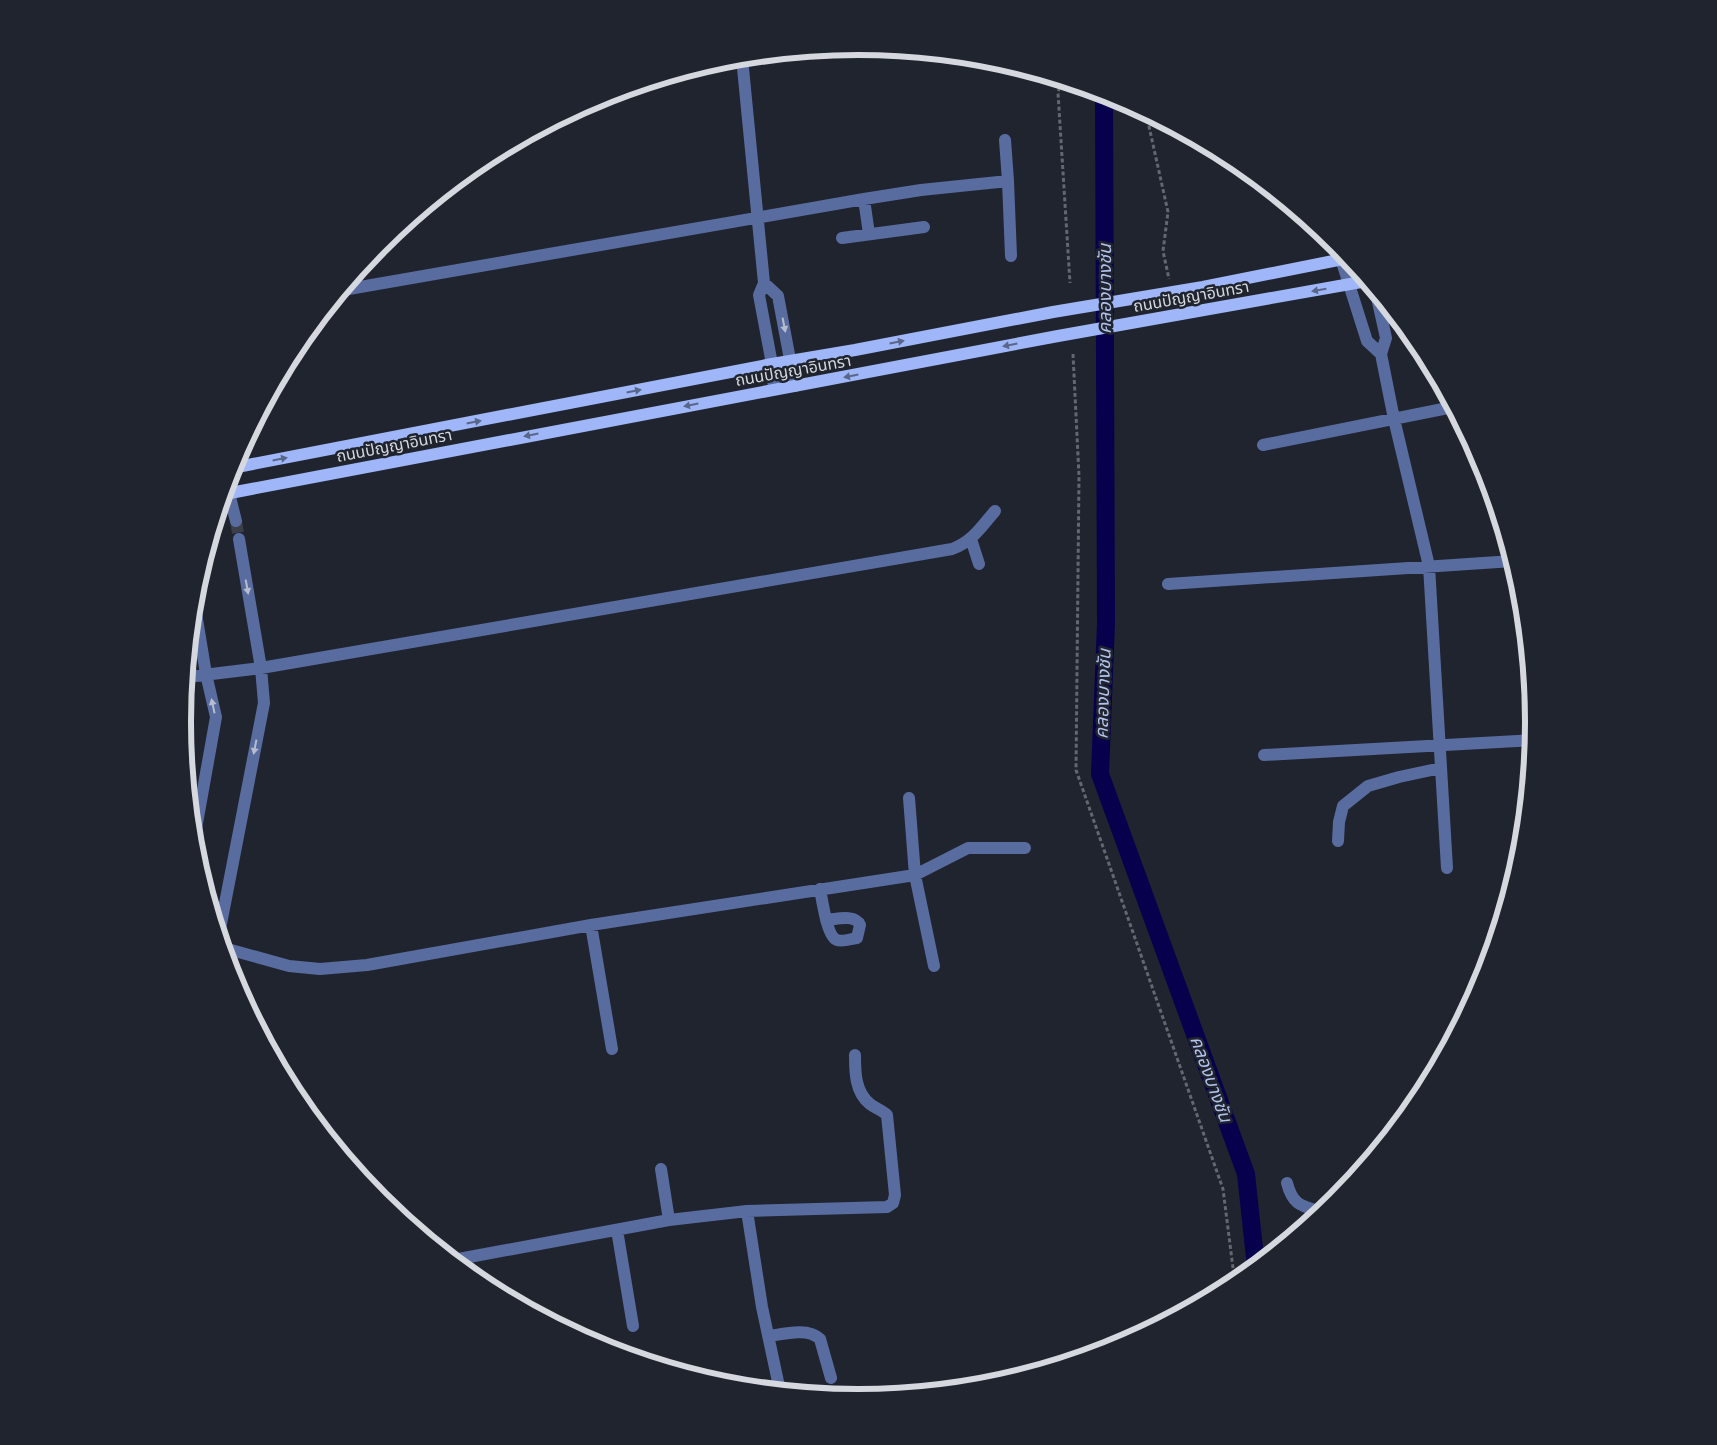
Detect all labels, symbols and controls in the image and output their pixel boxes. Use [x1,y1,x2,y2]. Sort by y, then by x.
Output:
water label: คลองบางชัน [1093,243,1116,334]
street label: ถนนปัญญาอินทรา [1131,276,1251,317]
one-way arrow [1311,286,1327,294]
one-way arrow [780,318,788,333]
one-way arrow [889,338,904,346]
one-way arrow [1003,341,1018,349]
street label: ถนนปัญญาอินทรา [733,350,853,391]
one-way arrow [842,372,858,380]
one-way arrow [626,386,642,394]
one-way arrow [683,401,698,409]
one-way arrow [467,417,483,425]
street label: ถนนปัญญาอินทรา [334,424,454,467]
one-way arrow [523,432,539,440]
one-way arrow [273,455,288,463]
one-way arrow [243,579,251,595]
water label: คลองบางชัน [1089,648,1116,739]
one-way arrow [209,698,217,714]
one-way arrow [251,740,259,756]
water label: คลองบางชัน [1185,1033,1238,1126]

